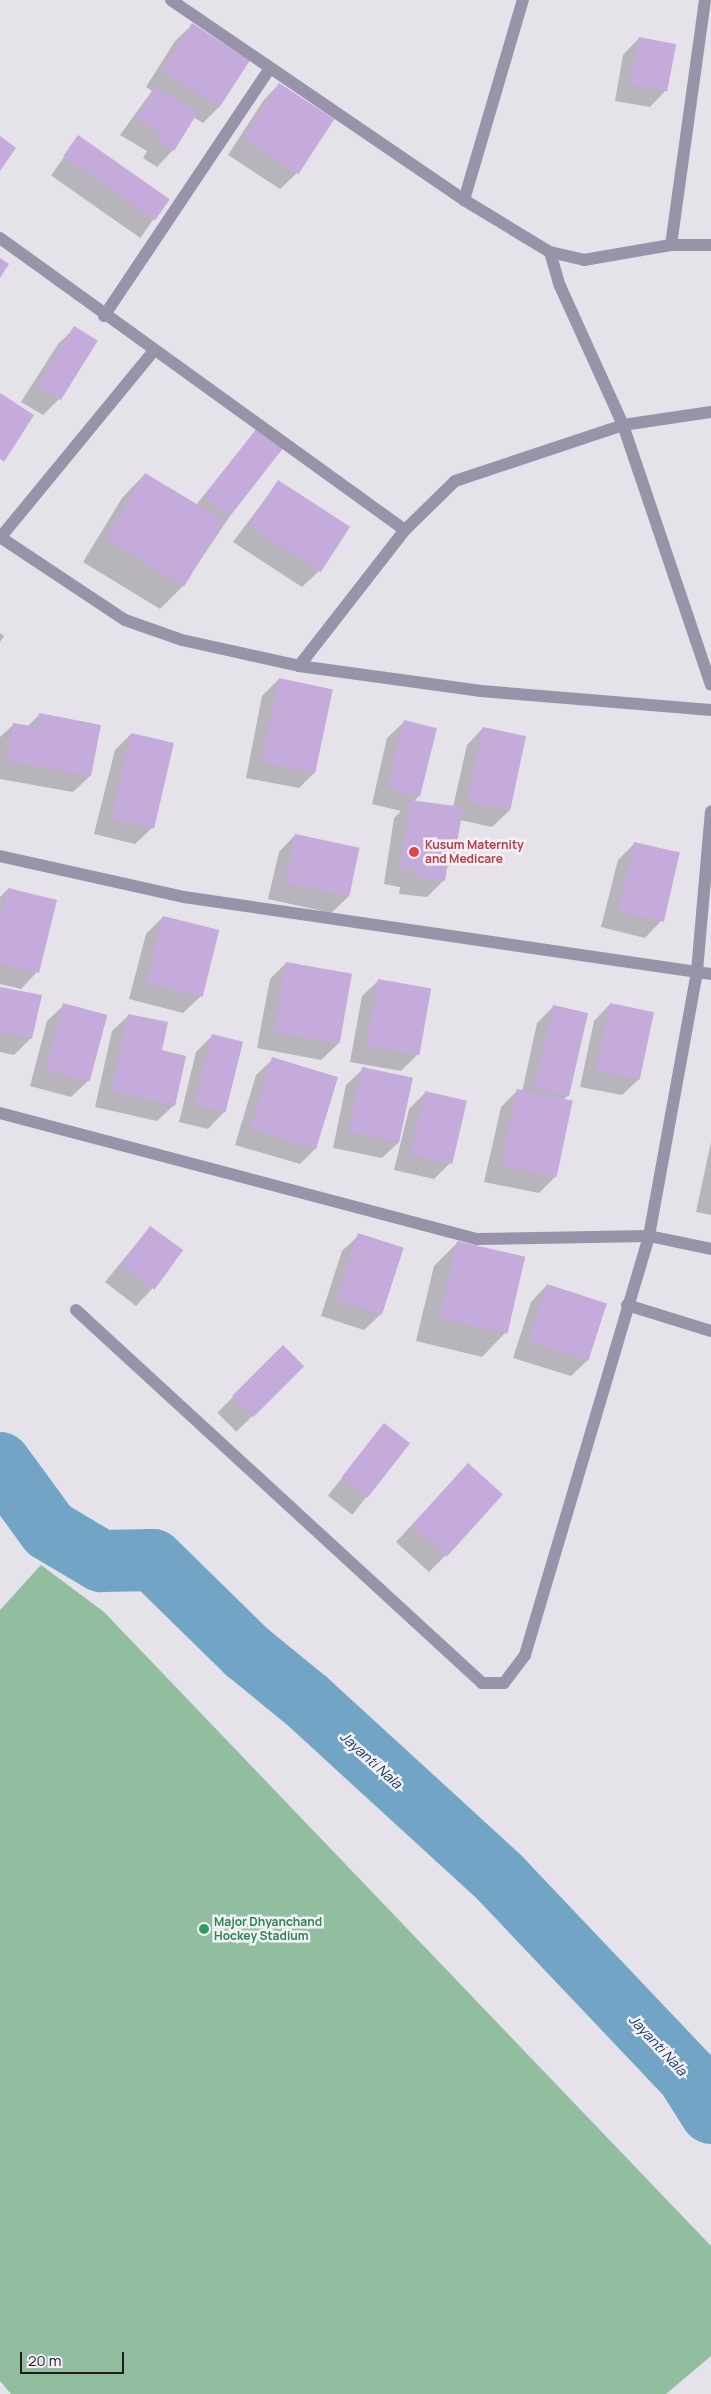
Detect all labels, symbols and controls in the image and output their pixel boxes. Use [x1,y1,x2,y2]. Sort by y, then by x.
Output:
place label: Kusum Maternity and Medicare [425,838,524,866]
marker: Kusum Maternity and Medicare [407,845,421,859]
water label: Jayanti Nala [337,1728,405,1792]
place label: Major Dhyanchand Hockey Stadium [214,1915,322,1943]
marker: Major Dhyanchand Hockey Stadium [198,1923,210,1935]
water label: Jayanti Nala [626,2011,690,2079]
scale bar [22,2342,126,2374]
text: 20 m [28,2350,61,2371]

